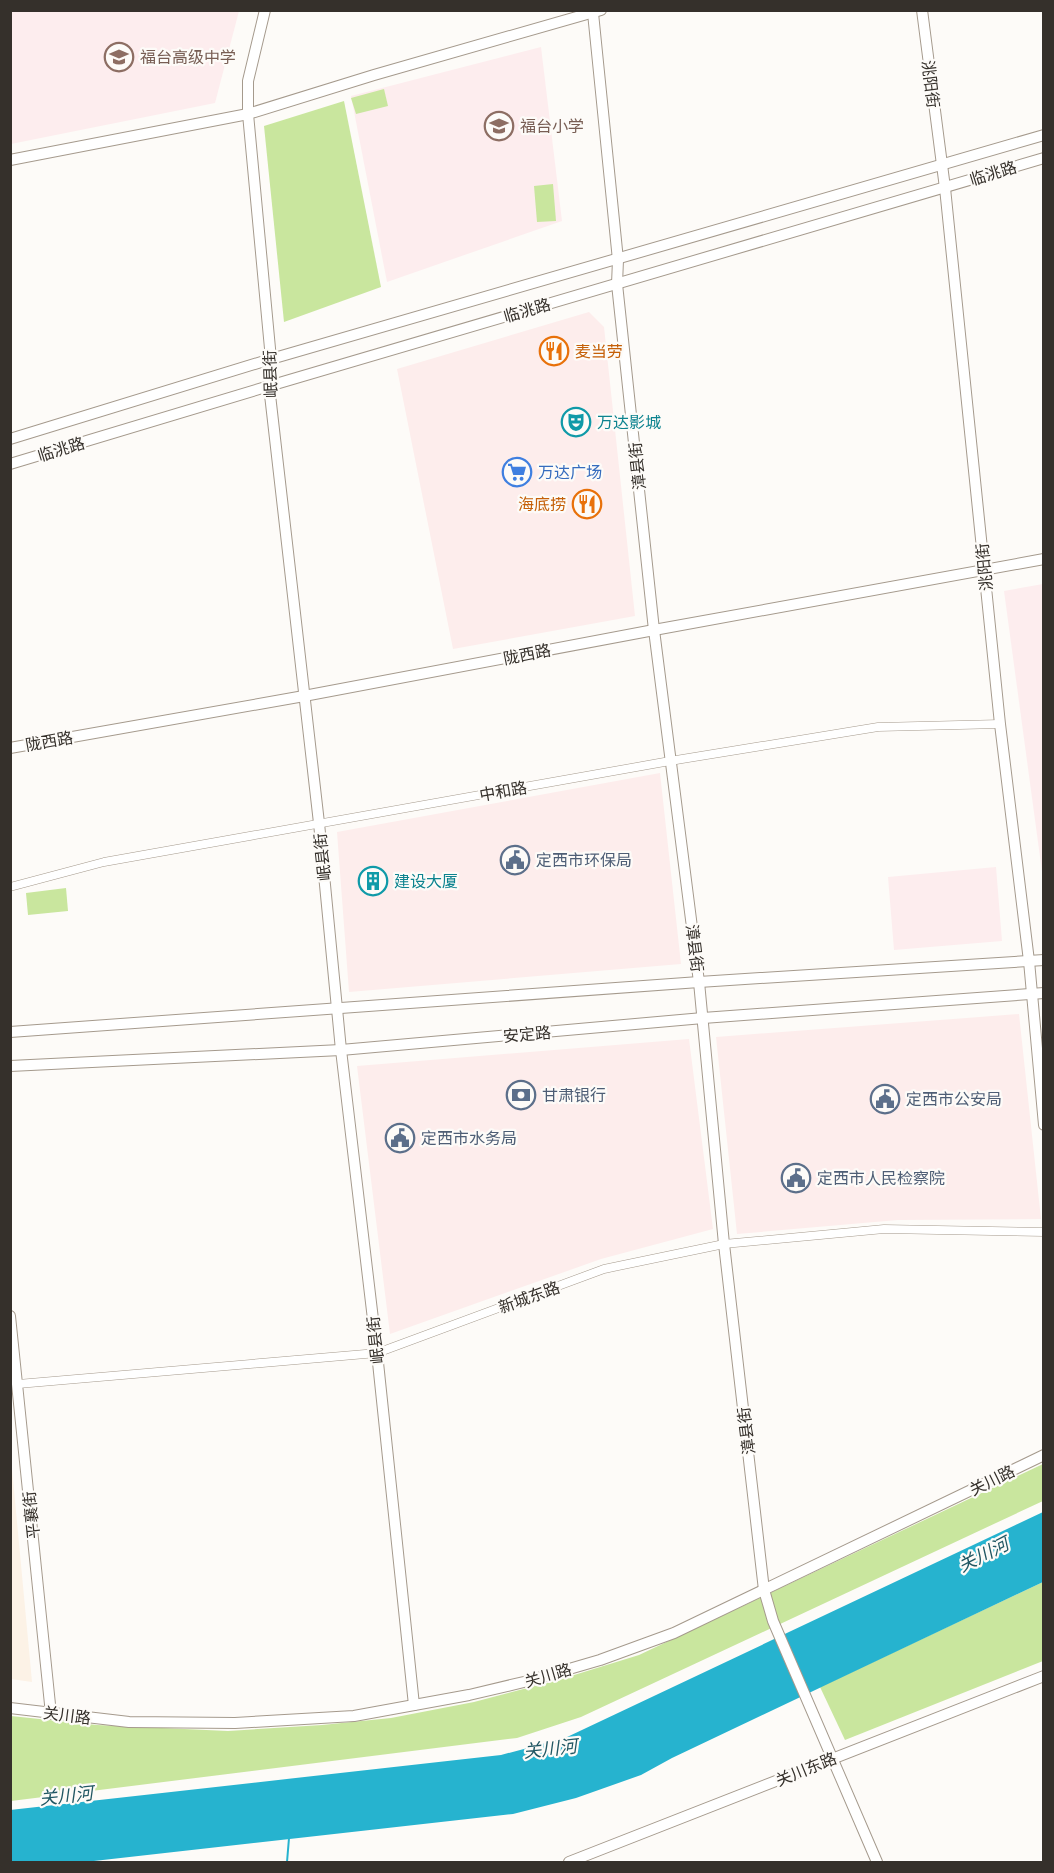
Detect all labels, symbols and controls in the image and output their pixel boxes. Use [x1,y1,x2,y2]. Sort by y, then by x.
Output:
school or university icon: 福台高级中学 [103,41,135,73]
place label: 福台高级中学 [140,46,236,68]
street label: 洮阳街 [917,59,945,109]
school or university icon: 福台小学 [483,110,515,142]
place label: 福台小学 [520,115,584,137]
street label: 临洮路 [967,155,1019,191]
street label: 临洮路 [501,293,553,327]
restaurant icon: 麦当劳 [538,335,570,367]
place label: 麦当劳 [575,340,623,362]
street label: 岷县街 [258,350,282,398]
theatre icon: 万达影城 [560,406,592,438]
place label: 万达影城 [597,411,661,433]
street label: 临洮路 [35,431,87,467]
street label: 漳县街 [624,441,650,491]
supermarket icon: 万达广场 [501,456,533,488]
place label: 万达广场 [538,461,602,483]
restaurant icon: 海底捞 [571,488,603,520]
place label: 海底捞 [518,493,566,515]
street label: 洮阳街 [971,542,997,592]
street label: 陇西路 [501,639,553,669]
street label: 陇西路 [23,726,75,756]
street label: 中和路 [477,776,529,806]
street label: 岷县街 [309,832,335,882]
public building icon: 定西市环保局 [499,844,531,876]
place label: 定西市环保局 [536,849,632,871]
building icon: 建设大厦 [357,865,389,897]
place label: 建设大厦 [394,870,458,892]
street label: 漳县街 [681,923,709,973]
street label: 安定路 [502,1021,552,1047]
bank icon: 甘肃银行 [505,1079,537,1111]
public building icon: 定西市公安局 [869,1083,901,1115]
place label: 甘肃银行 [542,1084,606,1106]
place label: 定西市公安局 [906,1088,1002,1110]
public building icon: 定西市水务局 [384,1122,416,1154]
place label: 定西市水务局 [421,1127,517,1149]
public building icon: 定西市人民检察院 [780,1162,812,1194]
place label: 定西市人民检察院 [817,1167,945,1189]
street label: 新城东路 [495,1276,563,1318]
street label: 岷县街 [362,1315,388,1365]
street label: 漳县街 [732,1406,760,1456]
street label: 关川路 [966,1460,1018,1500]
street label: 平襄街 [18,1490,44,1540]
water label: 关川河 [953,1530,1015,1577]
street label: 关川路 [522,1658,574,1692]
street label: 关川路 [42,1701,92,1729]
water label: 关川河 [522,1733,581,1763]
street label: 关川东路 [772,1747,840,1791]
water label: 关川河 [38,1780,97,1810]

